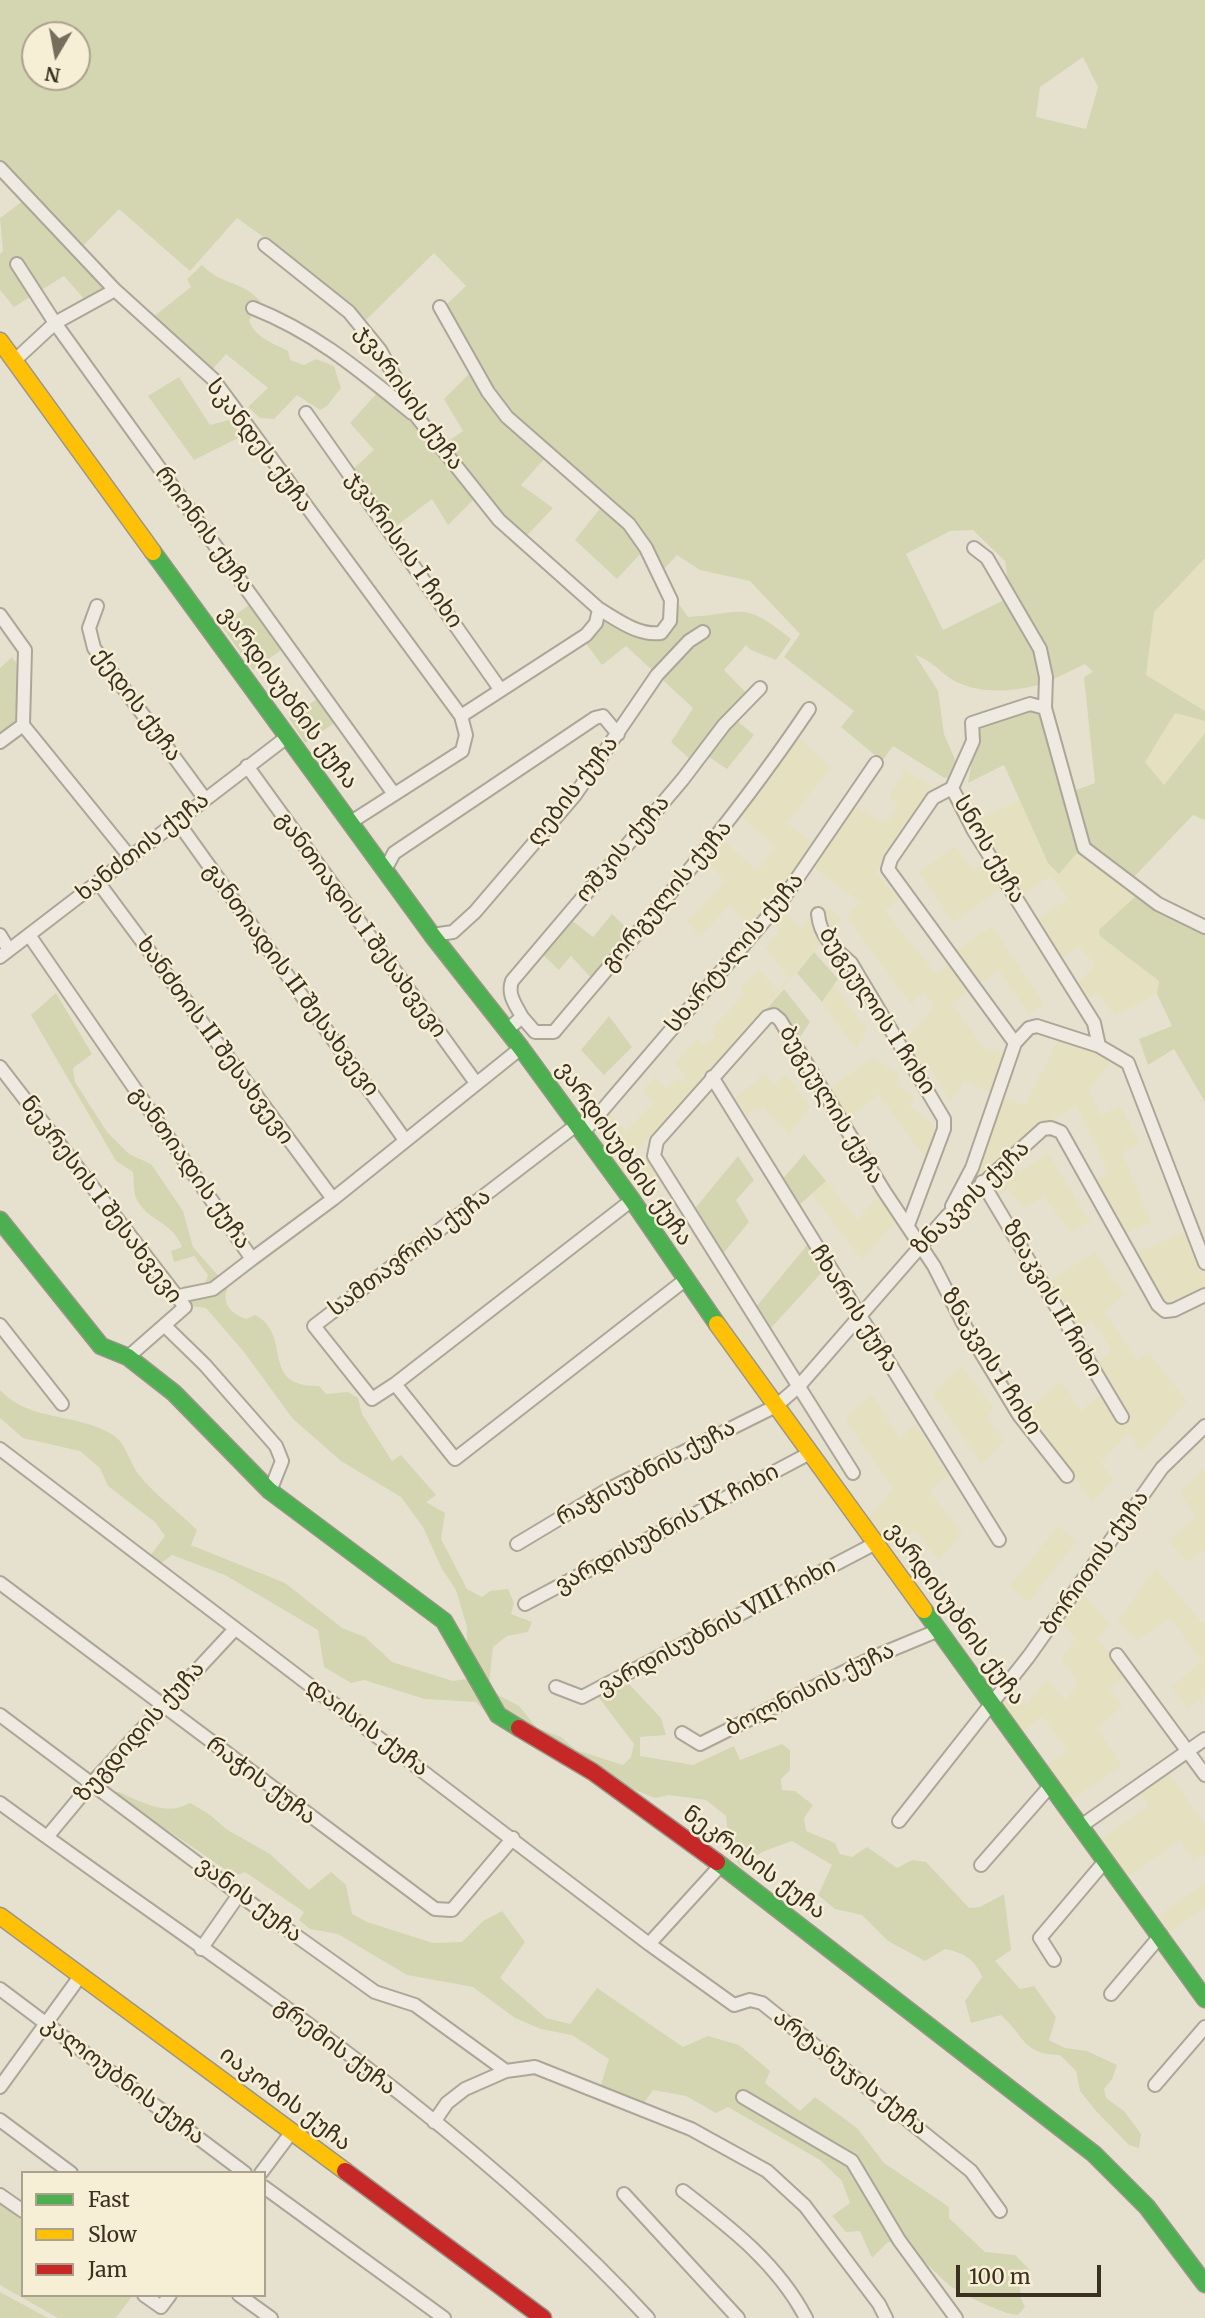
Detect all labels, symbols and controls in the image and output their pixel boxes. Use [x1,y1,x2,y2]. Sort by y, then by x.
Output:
north arrow [21,21,91,91]
text: N [43,62,62,88]
street label: ჯვარისის ქუჩა [349,320,469,476]
street label: სკანდეს ქუჩა [200,374,318,518]
street label: რიონის ქუჩა [149,461,259,599]
street label: ჯვარისის I ჩიხი [340,466,468,634]
street label: ვარდისუბნის ქუჩა [212,601,364,795]
street label: ქედის ქუჩა [87,643,187,767]
street label: ღების ქუჩა [521,730,625,852]
street label: ხანძთის ქუჩა [71,787,215,907]
street label: ოშკის ქუჩა [570,790,676,908]
street label: სნოს ქუჩა [947,791,1031,909]
street label: განთიადის I შესახვევი [270,806,452,1044]
street label: გორგულის ქუჩა [596,815,738,977]
street label: განთიადის II შესახვევი [197,858,385,1102]
street label: სხარტალის ქუჩა [660,867,810,1039]
street label: ბუგეულის I ჩიხი [812,922,942,1100]
street label: ხანძთის II შესახვევი [130,932,300,1150]
street label: ბუგეულის ქუჩა [773,1021,889,1189]
street label: ვარდისუბნის ქუჩა [550,1056,698,1252]
street label: განთიადის ქუჩა [124,1081,256,1255]
street label: ნეკრესის I შესახვევი [14,1091,188,1309]
street label: ზნაკვის ქუჩა [906,1135,1036,1261]
street label: სამთავროს ქუჩა [323,1183,497,1323]
street label: ზნაკვის II ჩიხი [996,1216,1108,1382]
street label: ჩხარის ქუჩა [804,1240,904,1378]
street label: ზნაკვის I ჩიხი [935,1284,1047,1440]
street label: რაჭისუბნის ქუჩა [552,1414,740,1532]
street label: ვარდისუბნის IX ჩიხი [550,1458,784,1600]
street label: ბორითის ქუჩა [1035,1485,1155,1641]
street label: ვარდისუბნის ქუჩა [879,1517,1031,1711]
street label: ვარდისუბნის VIII ჩიხი [593,1552,841,1702]
street label: ბოლნისის ქუჩა [721,1637,899,1743]
street label: ზუგდიდის ქუჩა [69,1656,211,1808]
street label: დაისის ქუჩა [300,1673,434,1783]
street label: რაჭის ქუჩა [201,1731,321,1831]
street label: ნეკრისის ქუჩა [677,1800,831,1926]
street label: ვანის ქუჩა [190,1851,308,1949]
street label: გრემის ქუჩა [269,1992,401,2102]
street label: არტანუჯის ქუჩა [767,2004,933,2142]
street label: კალოუბნის ქუჩა [36,2011,210,2151]
street label: იაკობის ქუჩა [214,2041,356,2157]
legend [21,2171,266,2297]
text: Fast [88,2186,130,2213]
text: Slow [88,2221,137,2248]
scale bar [960,2252,1105,2296]
text: Jam [88,2256,127,2283]
text: 100 m [969,2263,1031,2290]

